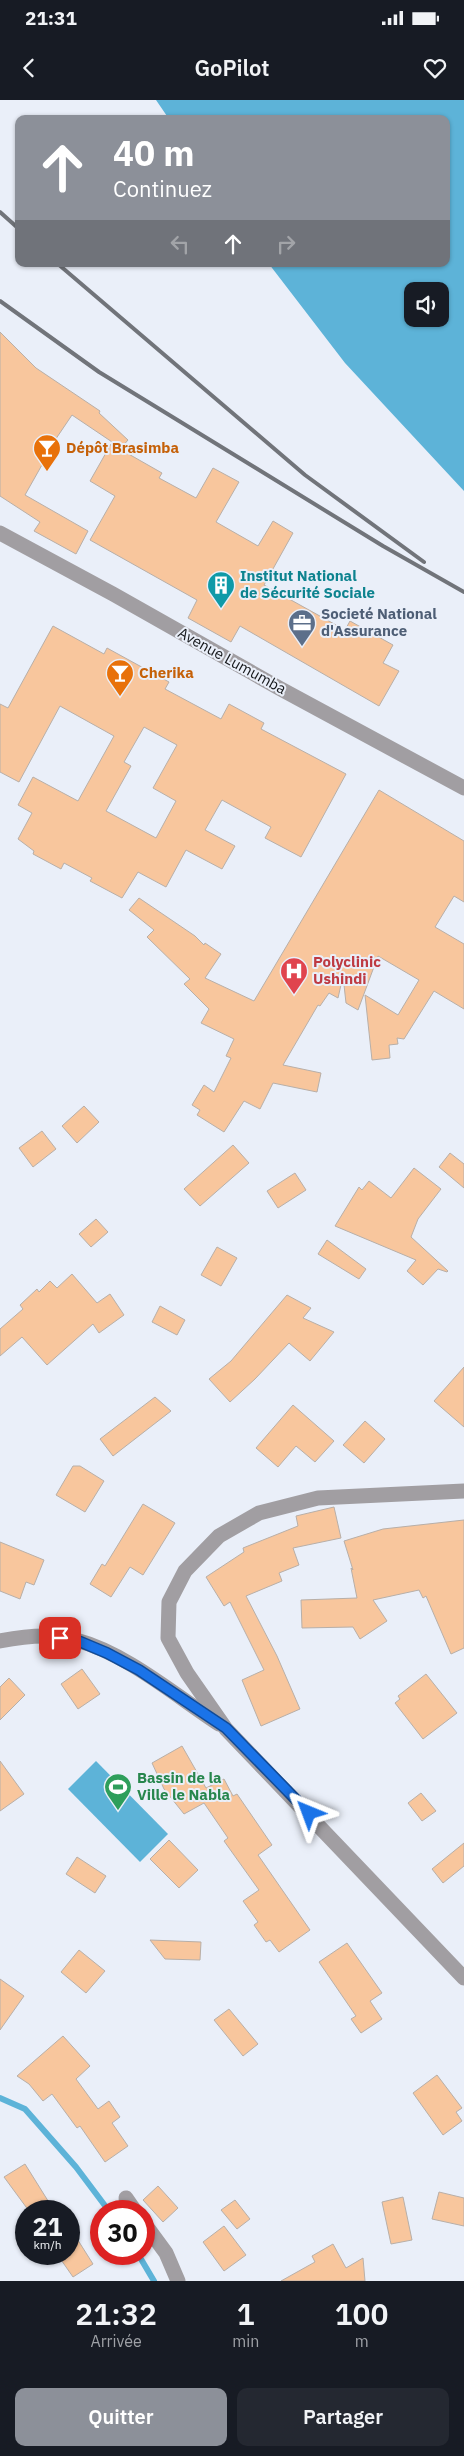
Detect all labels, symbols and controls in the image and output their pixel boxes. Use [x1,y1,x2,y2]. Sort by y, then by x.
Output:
text: 21:31 [25,6,77,30]
text: GoPilot [194,53,270,82]
icon: back [15,54,43,82]
icon: heart [421,54,449,82]
text: 40 m [113,130,195,176]
icon: ahead [30,135,95,200]
text: Continuez [113,174,212,203]
icon: left [166,230,194,258]
icon: ahead [219,230,247,258]
icon: right [272,230,300,258]
map controls [404,282,449,327]
button: sound [404,282,449,327]
bar icon: Dépôt Brasimba [32,433,62,472]
place label: Dépôt Brasimba [66,438,179,457]
place label: Institut National de Sécurité Sociale [240,566,375,602]
building icon: Institut National de Sécurité Sociale [206,570,236,609]
place label: Societé National d'Assurance [321,604,437,640]
office icon: Societé National d'Assurance [287,608,317,647]
street label: Avenue Lumumba [175,623,290,698]
bar icon: Cherika [105,658,135,697]
place label: Cherika [139,663,194,682]
place label: Polyclinic Ushindi [313,952,381,988]
hospital icon: Polyclinic Ushindi [279,956,309,995]
pin [39,1617,81,1659]
icon: arrive [46,1624,74,1652]
place label: Bassin de la Ville le Nabla [137,1768,231,1804]
sports icon: Bassin de la Ville le Nabla [103,1772,133,1811]
position arrow [282,1786,334,1838]
speed limit sign: 30 [90,2200,155,2265]
text: 21 [32,2210,63,2243]
text: km/h [33,2237,62,2252]
text: 21:32 [75,2294,157,2333]
text: 1 [237,2294,255,2333]
text: 100 [335,2294,389,2333]
text: Arrivée [90,2331,142,2351]
text: min [232,2331,259,2351]
text: m [355,2331,369,2351]
button: Quitter [15,2388,227,2446]
button: Partager [237,2388,449,2446]

